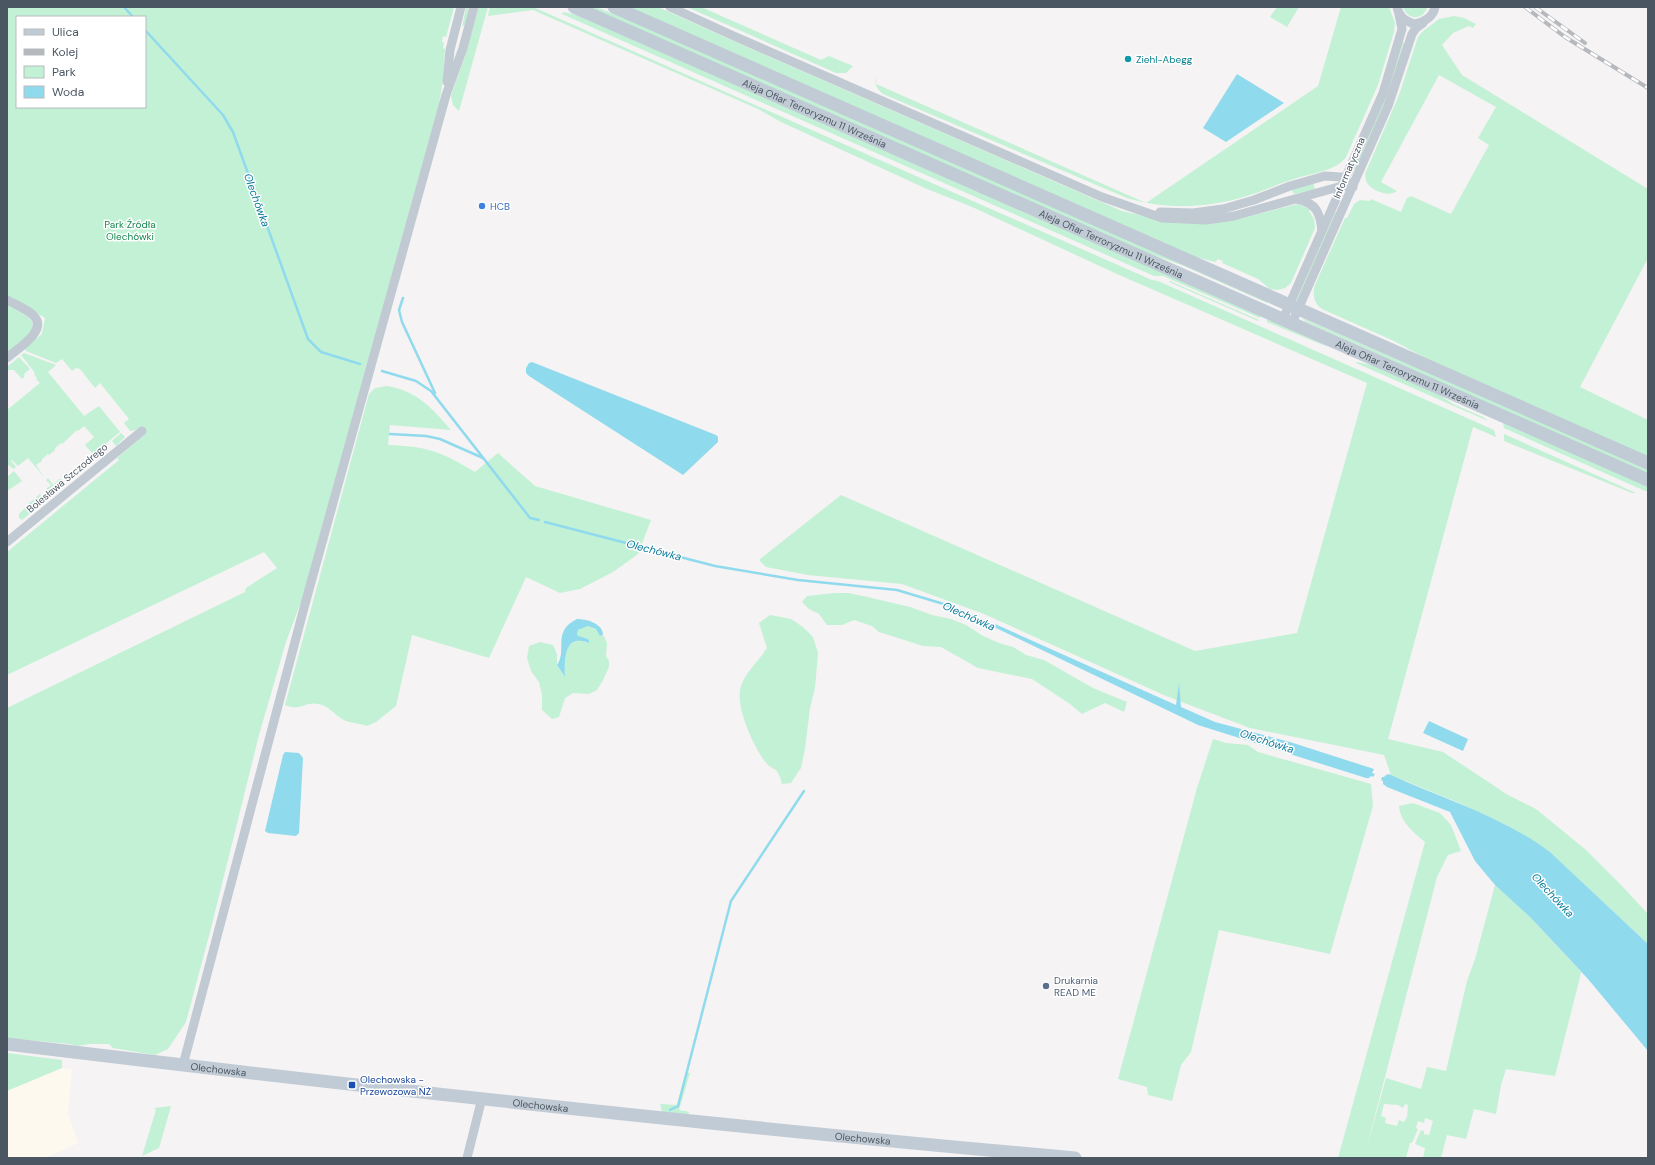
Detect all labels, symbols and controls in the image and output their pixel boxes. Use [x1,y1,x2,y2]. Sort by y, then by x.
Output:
legend [16,16,146,108]
text: Ulica [52,24,79,40]
text: Kolej [52,44,78,60]
place label: Ziehl-Abegg [1136,53,1193,66]
marker: Ziehl-Abegg [1123,54,1133,64]
text: Park [52,64,76,80]
street label: Aleja Ofiar Terroryzmu 11 Września [741,76,889,150]
text: Woda [52,84,84,100]
street label: Informatyczna [1330,135,1368,201]
water label: Olechówka [241,171,273,229]
place label: HCB [490,200,510,213]
marker: HCB [477,201,487,211]
street label: Aleja Ofiar Terroryzmu 11 Września [1037,206,1185,281]
park label: Park Źródła Olechówki [104,218,156,243]
street label: Aleja Ofiar Terroryzmu 11 Września [1334,337,1482,412]
street label: Bolesława Szczodrego [24,440,110,516]
water label: Olechówka [625,536,683,564]
water label: Olechówka [941,598,997,634]
water label: Olechówka [1238,726,1296,756]
water label: Olechówka [1529,870,1577,920]
place label: Drukarnia READ ME [1054,974,1098,999]
marker: Drukarnia READ ME [1041,981,1051,991]
street label: Olechowska [190,1059,247,1079]
place label: Olechowska - Przewozowa NŻ [360,1073,431,1098]
marker: Olechowska - Przewozowa NŻ [347,1080,357,1090]
street label: Olechowska [512,1096,569,1115]
street label: Olechowska [834,1129,891,1147]

